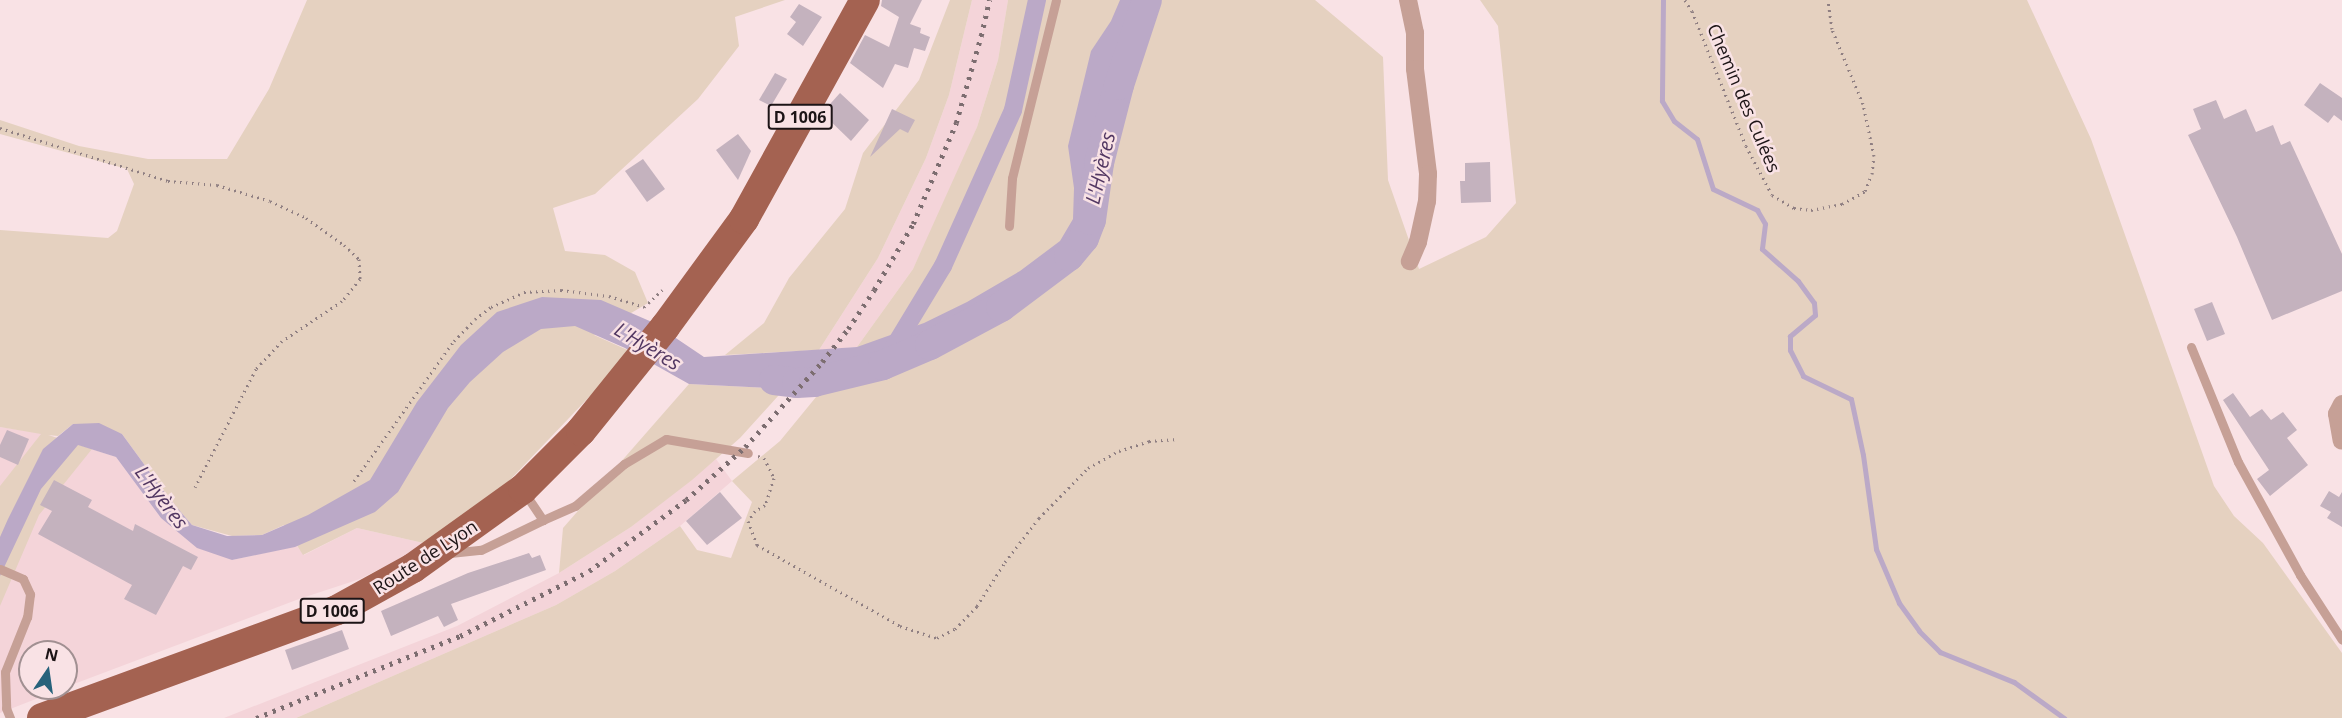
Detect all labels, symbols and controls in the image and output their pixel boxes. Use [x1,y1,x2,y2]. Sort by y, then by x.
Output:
street label: Chemin des Culées [1703,20,1785,176]
road number: D 1006 [767,104,833,130]
water label: L'Hyères [1080,130,1120,206]
water label: L'Hyères [610,317,686,375]
water label: L'Hyères [130,461,194,533]
street label: Route de Lyon [369,515,481,599]
road number: D 1006 [299,598,365,624]
north arrow [18,640,78,700]
text: N [43,642,60,667]

